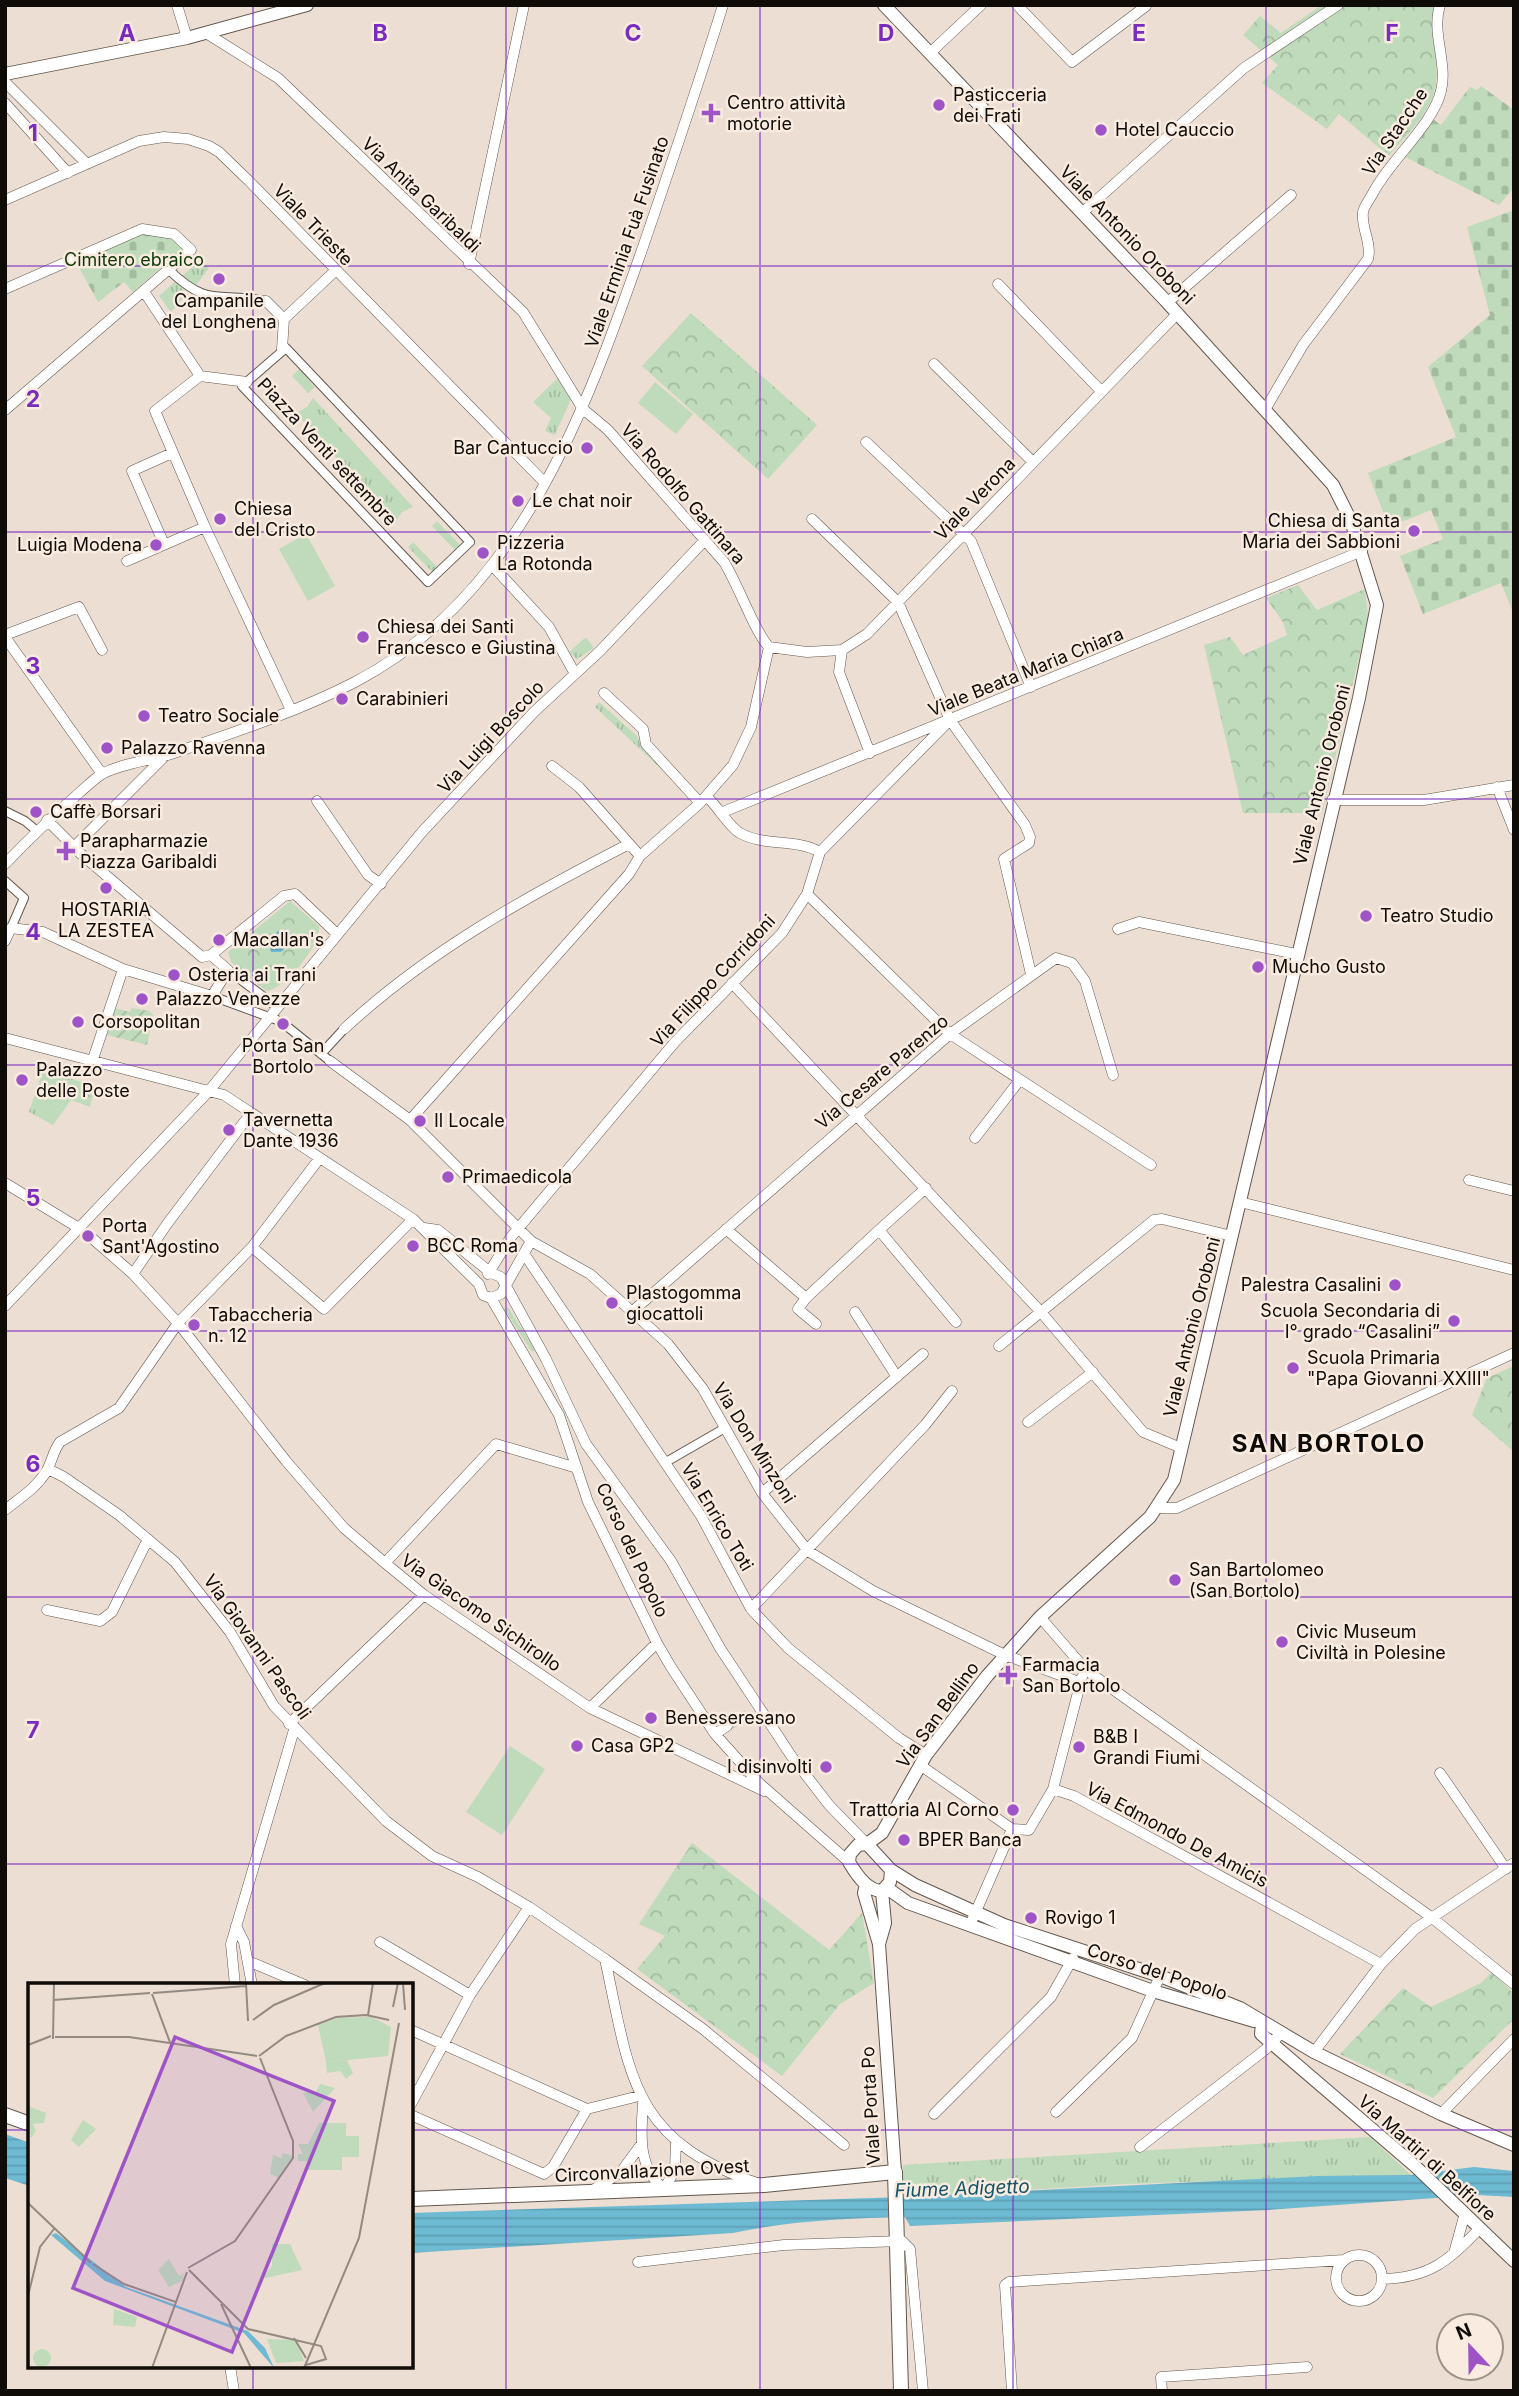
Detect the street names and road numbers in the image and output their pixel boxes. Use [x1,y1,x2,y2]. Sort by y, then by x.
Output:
street label: Via Stacche [1358,84,1432,180]
street label: Via Anita Garibaldi [358,133,485,257]
street label: Viale Erminia Fuà Fusinato [580,133,673,350]
street label: Viale Antonio Oroboni [1056,161,1199,309]
street label: Viale Trieste [269,180,357,270]
street label: Piazza Venti settembre [253,373,401,530]
street label: Via Rodolfo Gattinara [617,419,750,568]
street label: Viale Verona [930,453,1019,544]
street label: Viale Beata Maria Chiara [925,623,1126,720]
street label: Via Luigi Boscolo [433,676,548,797]
street label: Viale Antonio Oroboni [1289,683,1354,867]
street label: Via Filippo Corridoni [646,910,779,1051]
street label: Via Cesare Parenzo [811,1010,952,1133]
street label: Viale Antonio Oroboni [1159,1235,1224,1419]
street label: Via Don Minzoni [709,1379,800,1507]
street label: Via Enrico Toti [677,1459,758,1575]
street label: Corso del Popolo [592,1479,673,1620]
street label: Via Giacomo Sichirollo [397,1549,565,1676]
street label: Via Giovanni Pascoli [200,1570,315,1723]
street label: Via San Bellino [892,1658,983,1772]
street label: Via Edmondo De Amicis [1083,1778,1272,1892]
street label: Corso del Popolo [1084,1939,1230,2004]
street label: Viale Porta Po [857,2046,884,2166]
street label: Via Martiri di Belfiore [1354,2090,1500,2225]
street label: Circonvallazione Ovest [554,2155,750,2186]

